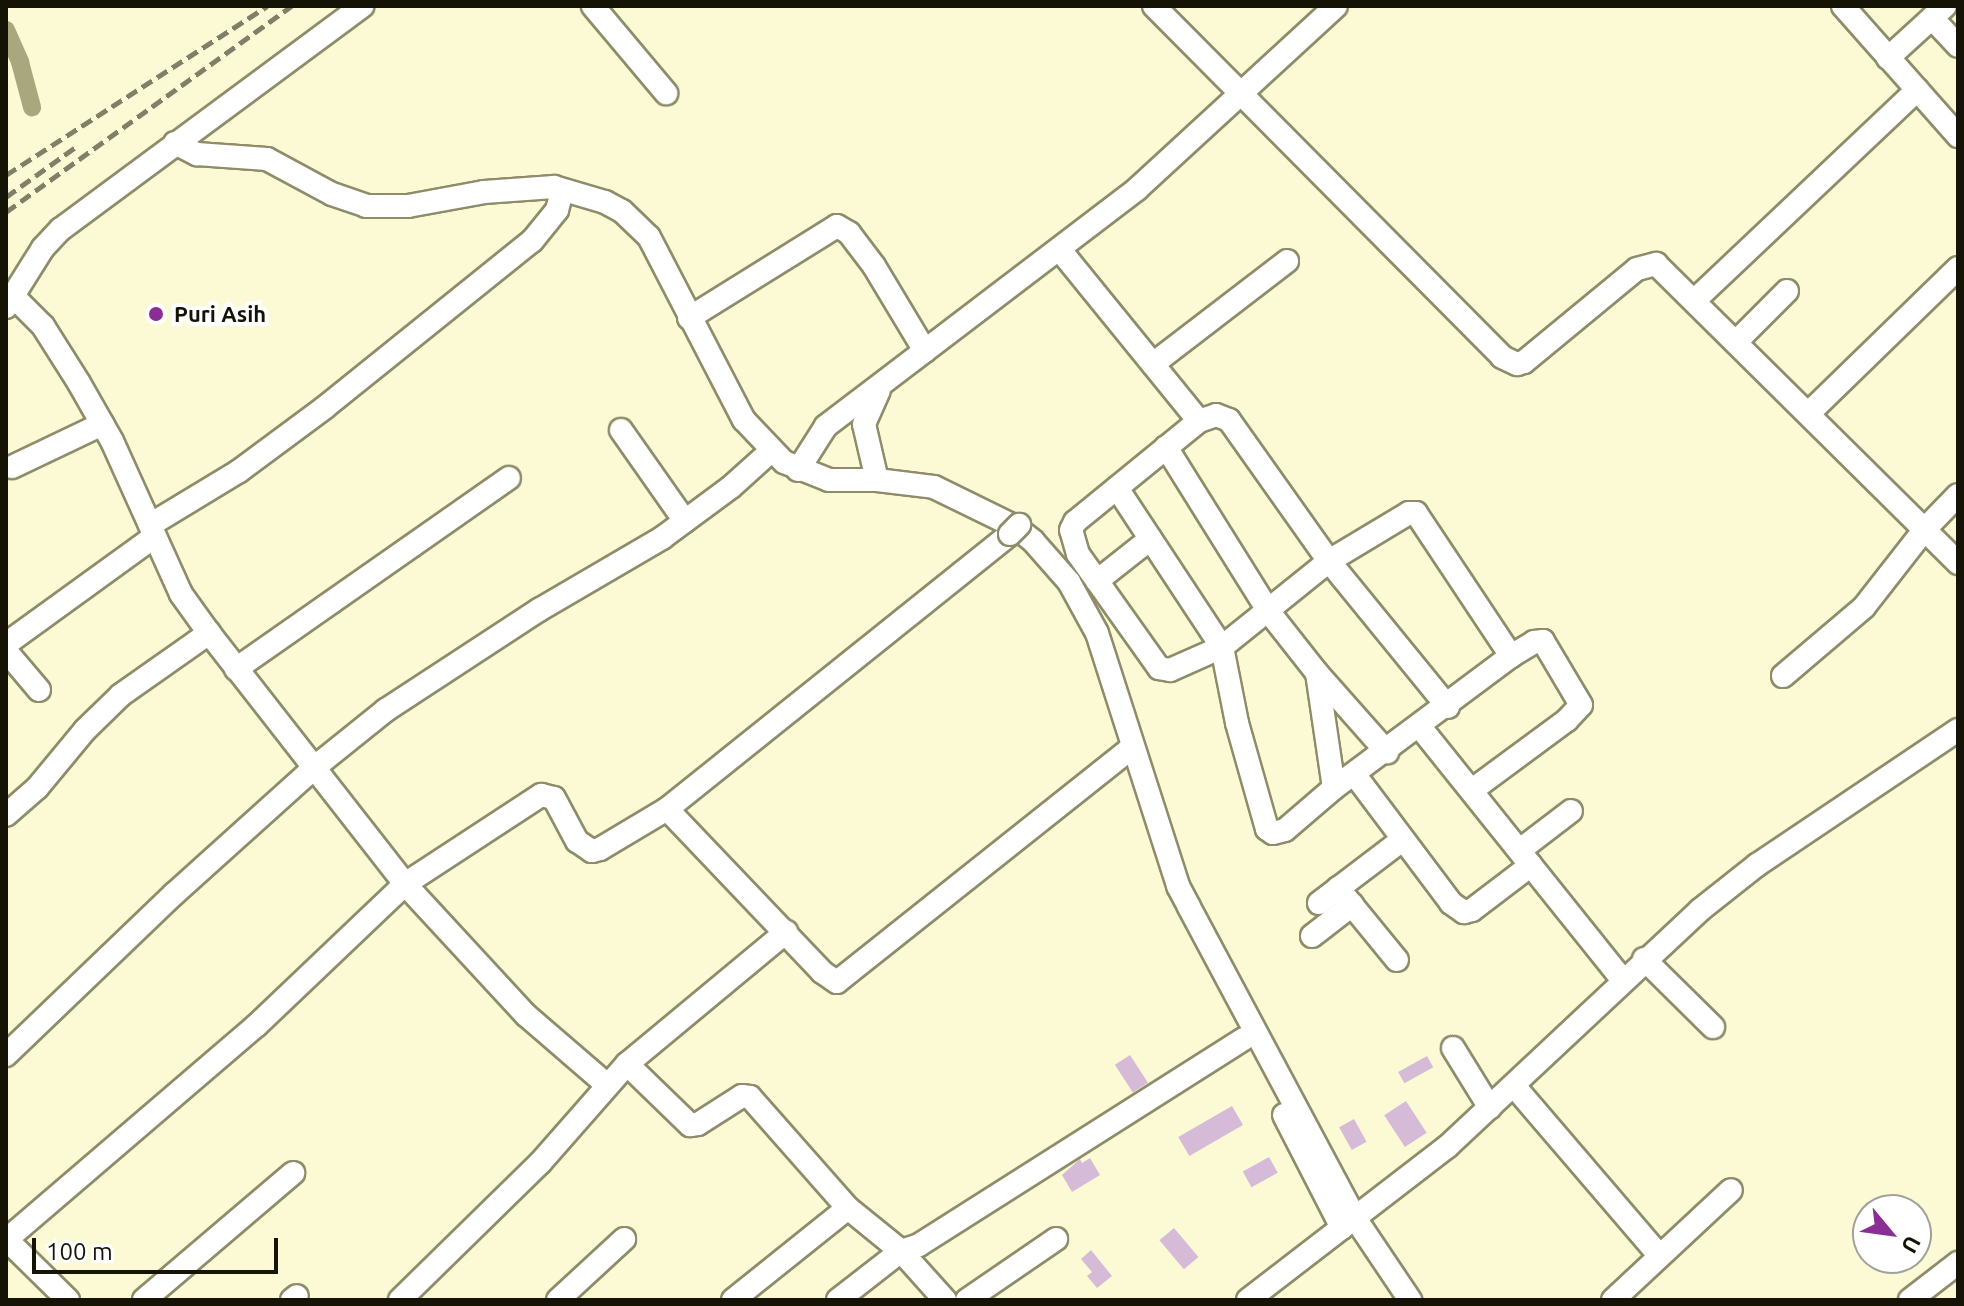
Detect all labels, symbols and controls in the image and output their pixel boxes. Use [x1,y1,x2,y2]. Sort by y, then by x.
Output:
place label: Puri Asih [174,301,266,327]
marker: Puri Asih [145,303,167,325]
north arrow [1852,1194,1932,1274]
scale bar [36,1222,282,1272]
text: U [1897,1232,1926,1258]
text: 100 m [46,1238,113,1265]

